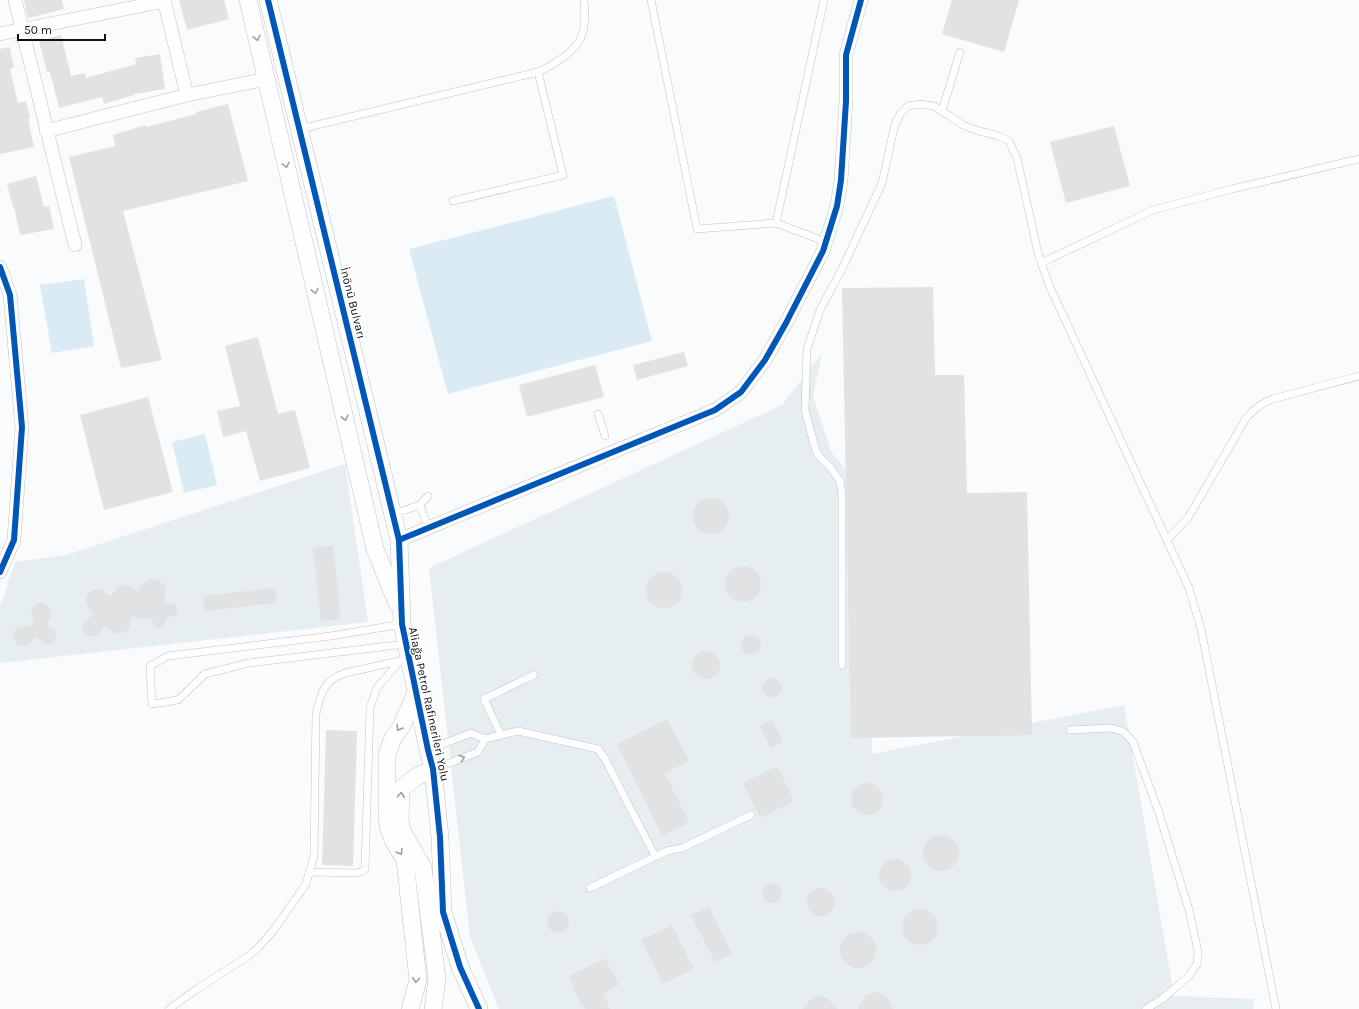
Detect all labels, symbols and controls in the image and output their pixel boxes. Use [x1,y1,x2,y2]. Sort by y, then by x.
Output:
scale bar [18,16,105,42]
text: 50 m [24,23,52,37]
one-way arrow [252,35,260,41]
one-way arrow [282,161,290,168]
street label: İnönü Bulvarı [337,266,369,340]
one-way arrow [311,288,319,294]
one-way arrow [340,415,348,421]
street label: Aliağa Petrol Rafinerileri Yolu [406,626,452,782]
one-way arrow [396,724,404,731]
one-way arrow [459,754,466,762]
one-way arrow [397,792,406,798]
one-way arrow [396,848,403,856]
one-way arrow [412,977,421,984]

